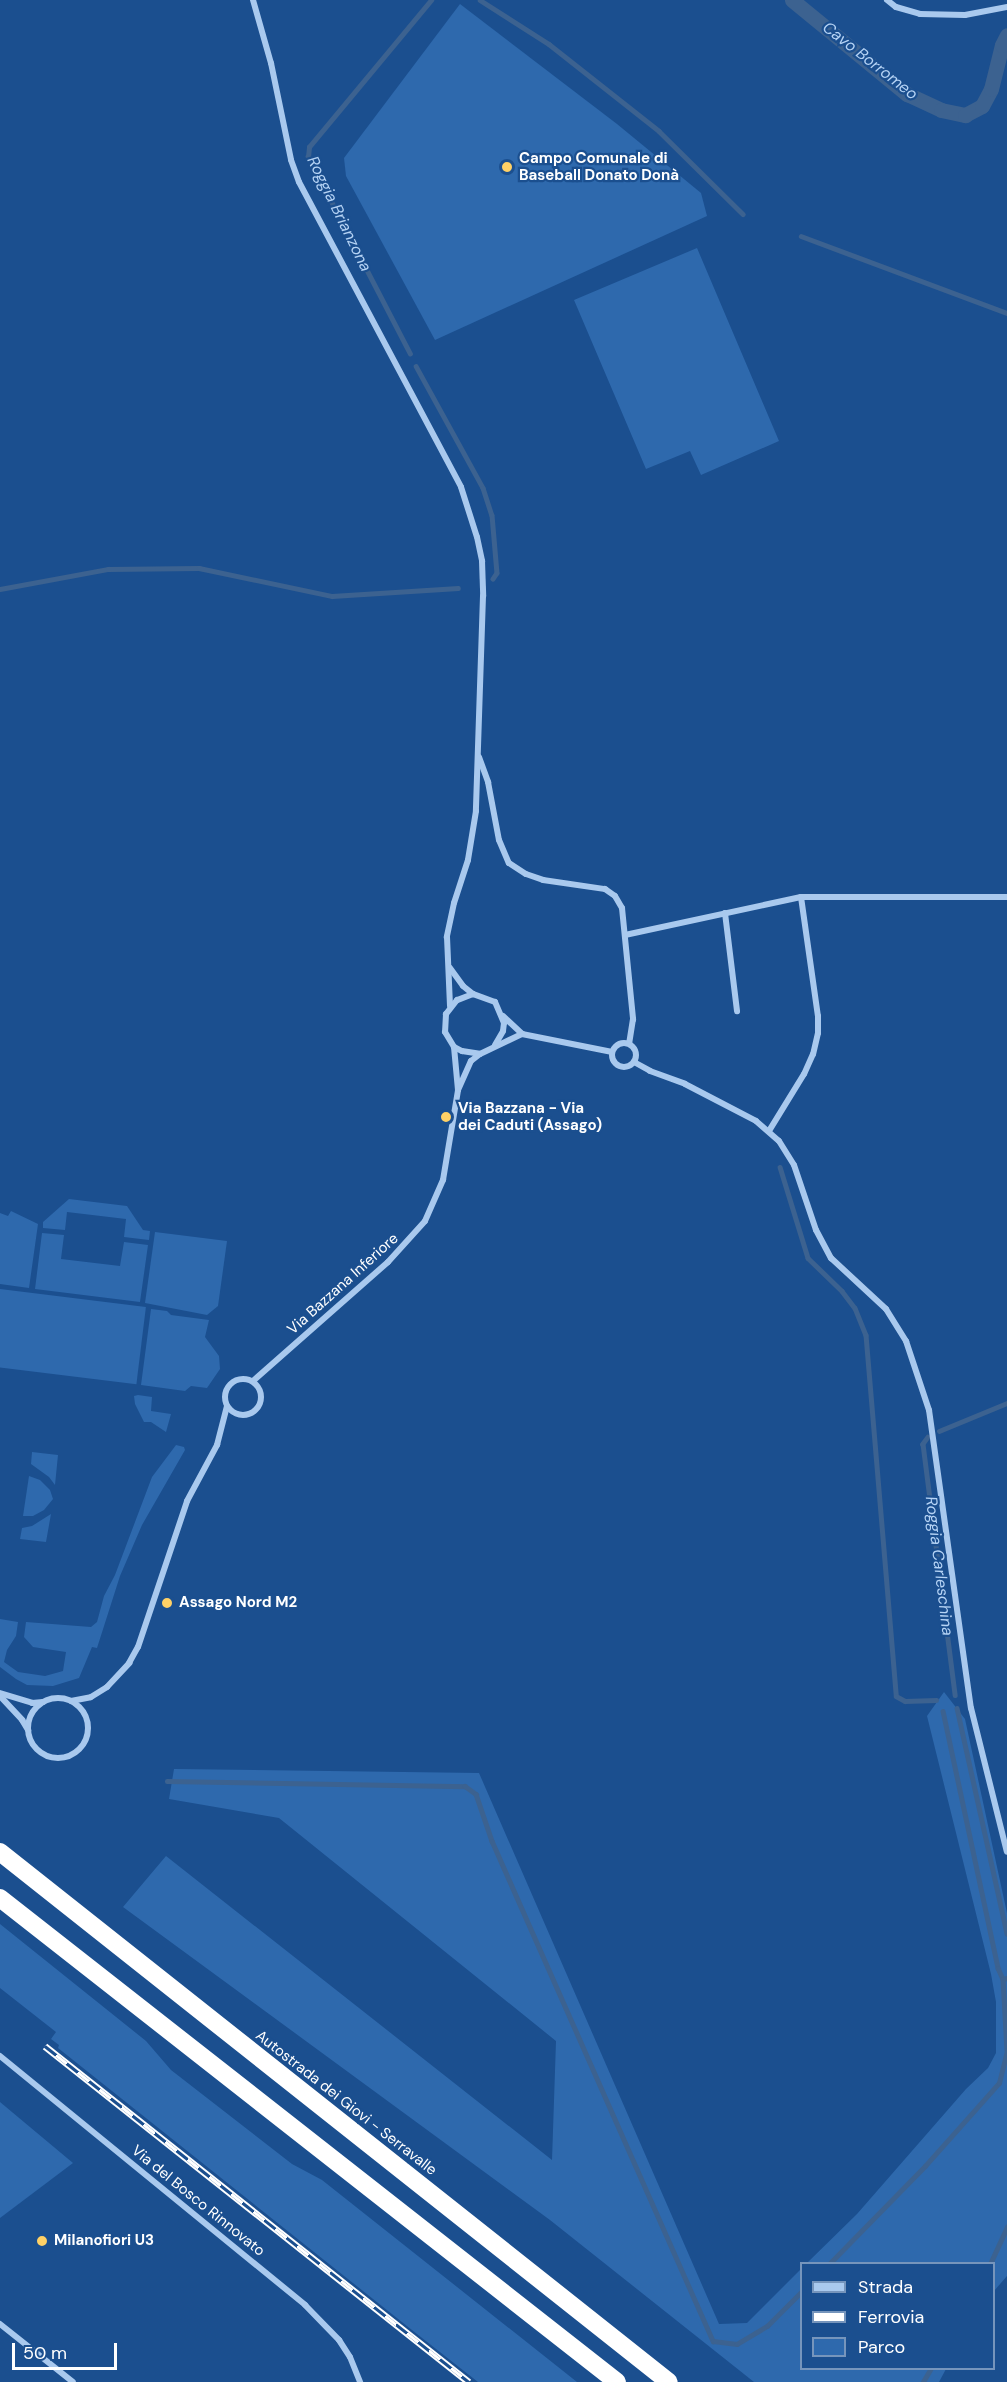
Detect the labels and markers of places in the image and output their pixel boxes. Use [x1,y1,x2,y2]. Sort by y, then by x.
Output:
place label: Campo Comunale di Baseball Donato Donà [519,149,679,184]
marker: Campo Comunale di Baseball Donato Donà [500,160,514,174]
place label: Via Bazzana - Via dei Caduti (Assago) [458,1099,602,1134]
marker: Via Bazzana - Via dei Caduti (Assago) [439,1110,453,1124]
place label: Assago Nord M2 [179,1594,297,1612]
marker: Assago Nord M2 [160,1596,174,1610]
place label: Milanofiori U3 [54,2232,154,2250]
marker: Milanofiori U3 [35,2234,49,2248]

